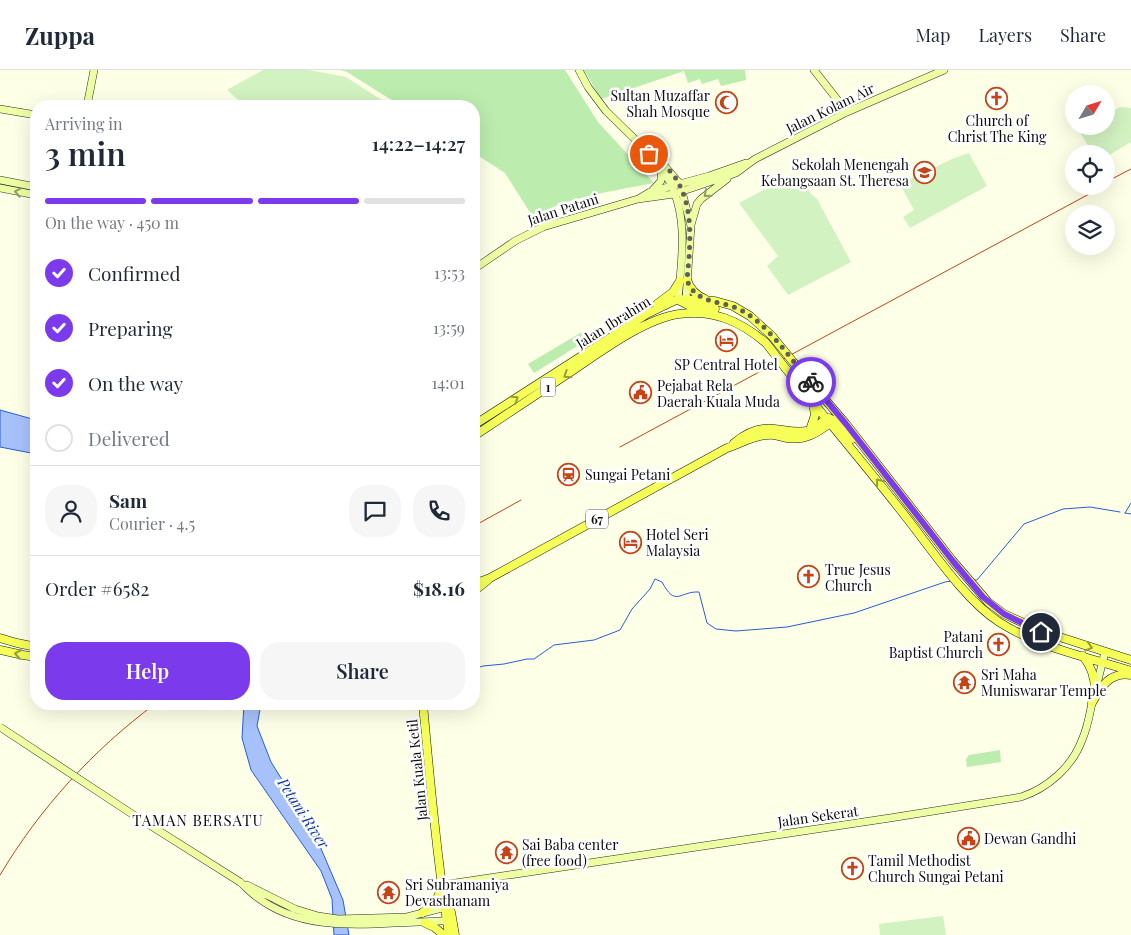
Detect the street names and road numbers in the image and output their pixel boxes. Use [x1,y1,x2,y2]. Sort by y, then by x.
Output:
street label: Jalan Kolam Air [782,78,878,138]
street label: Jalan Patani [524,189,601,230]
street label: Jalan Ibrahim [571,291,654,353]
road number: 1 [540,378,556,396]
road number: 67 [586,509,608,528]
street label: Jalan Kuala Ketil [402,718,432,823]
street label: Jalan Sekerat [775,801,861,831]

